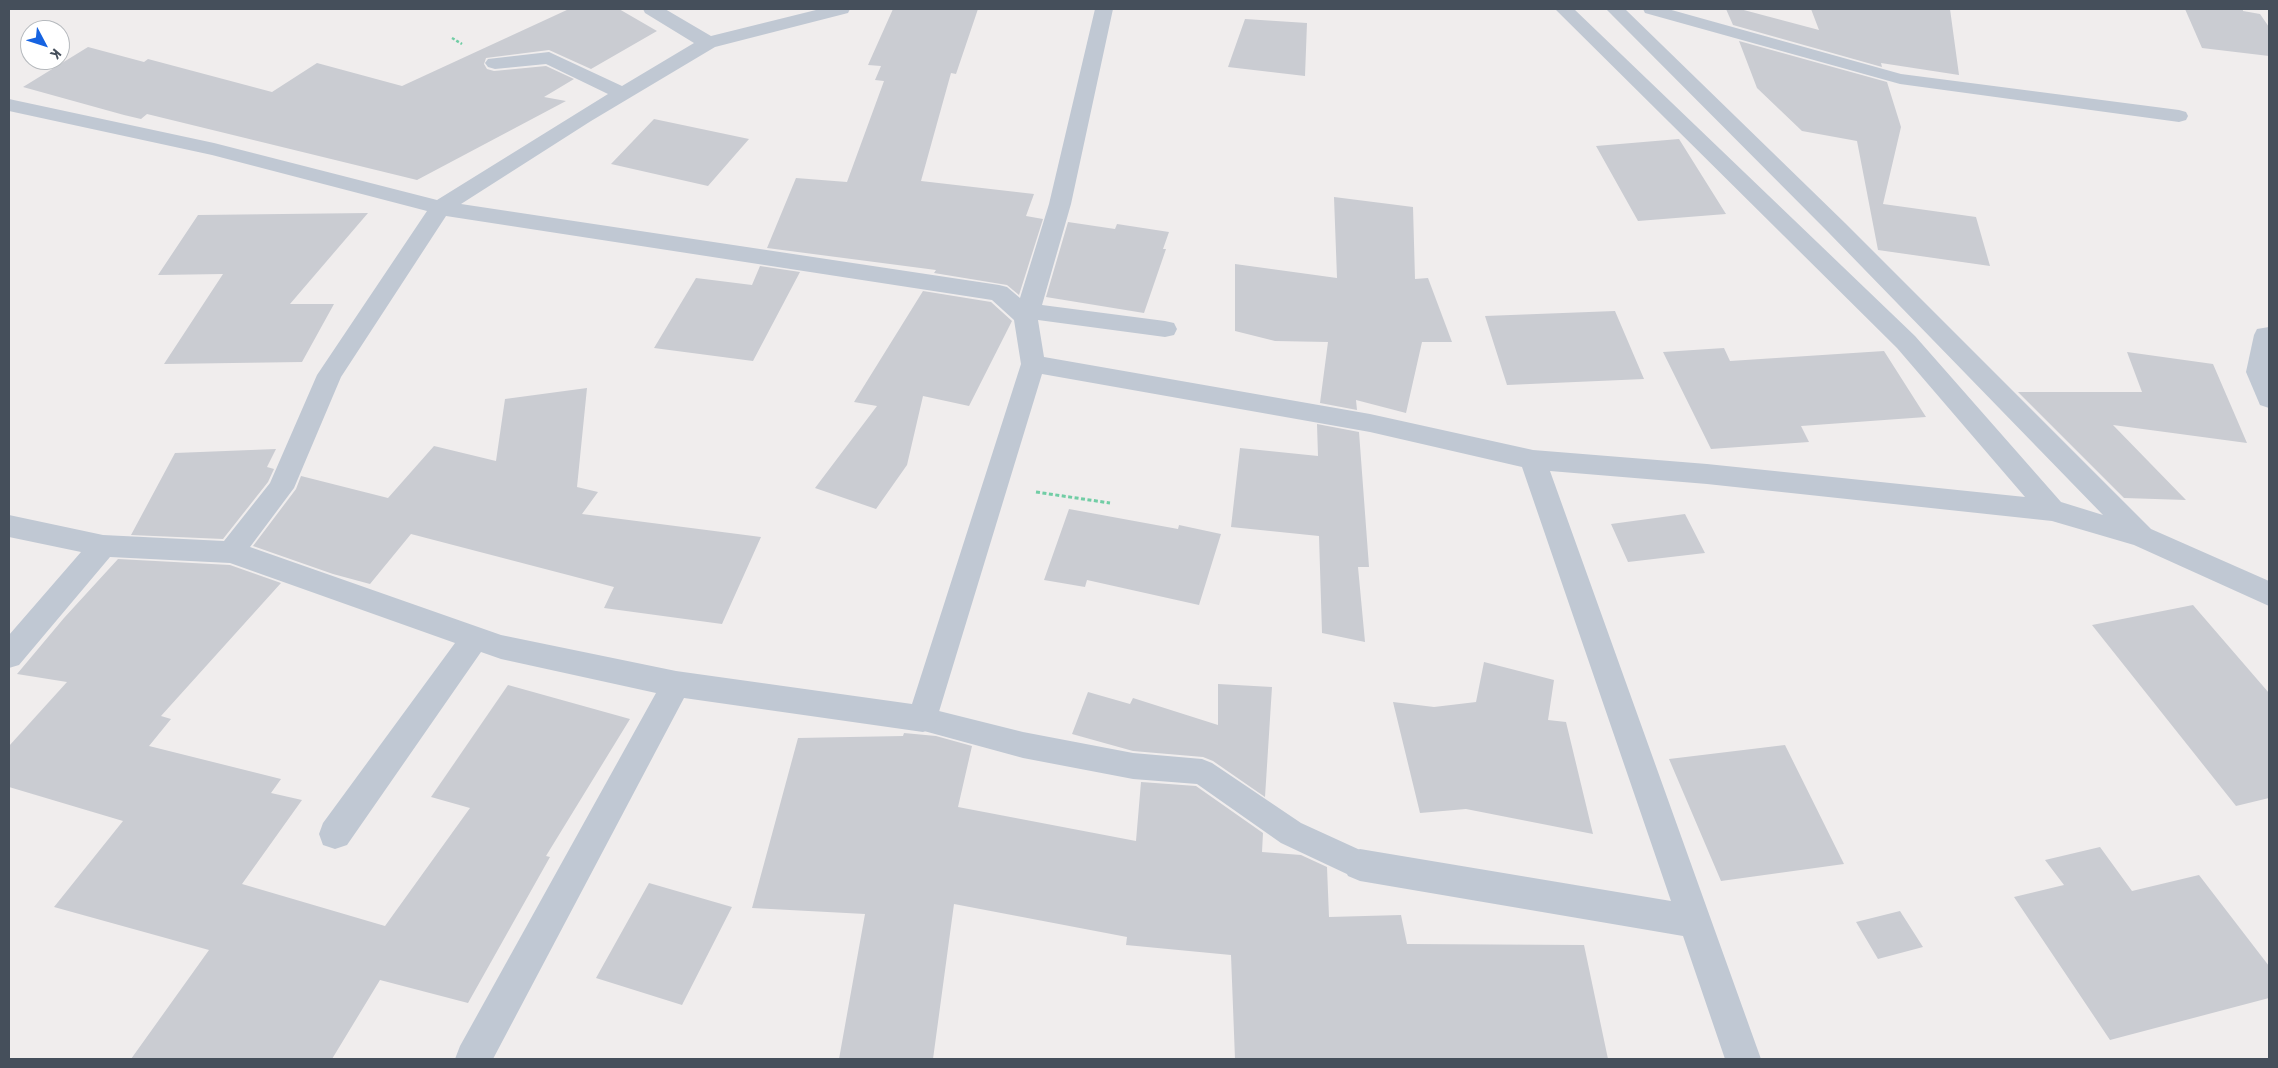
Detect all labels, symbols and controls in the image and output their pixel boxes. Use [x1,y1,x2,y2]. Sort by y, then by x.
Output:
north arrow [20,20,70,70]
text: K [47,46,64,62]

